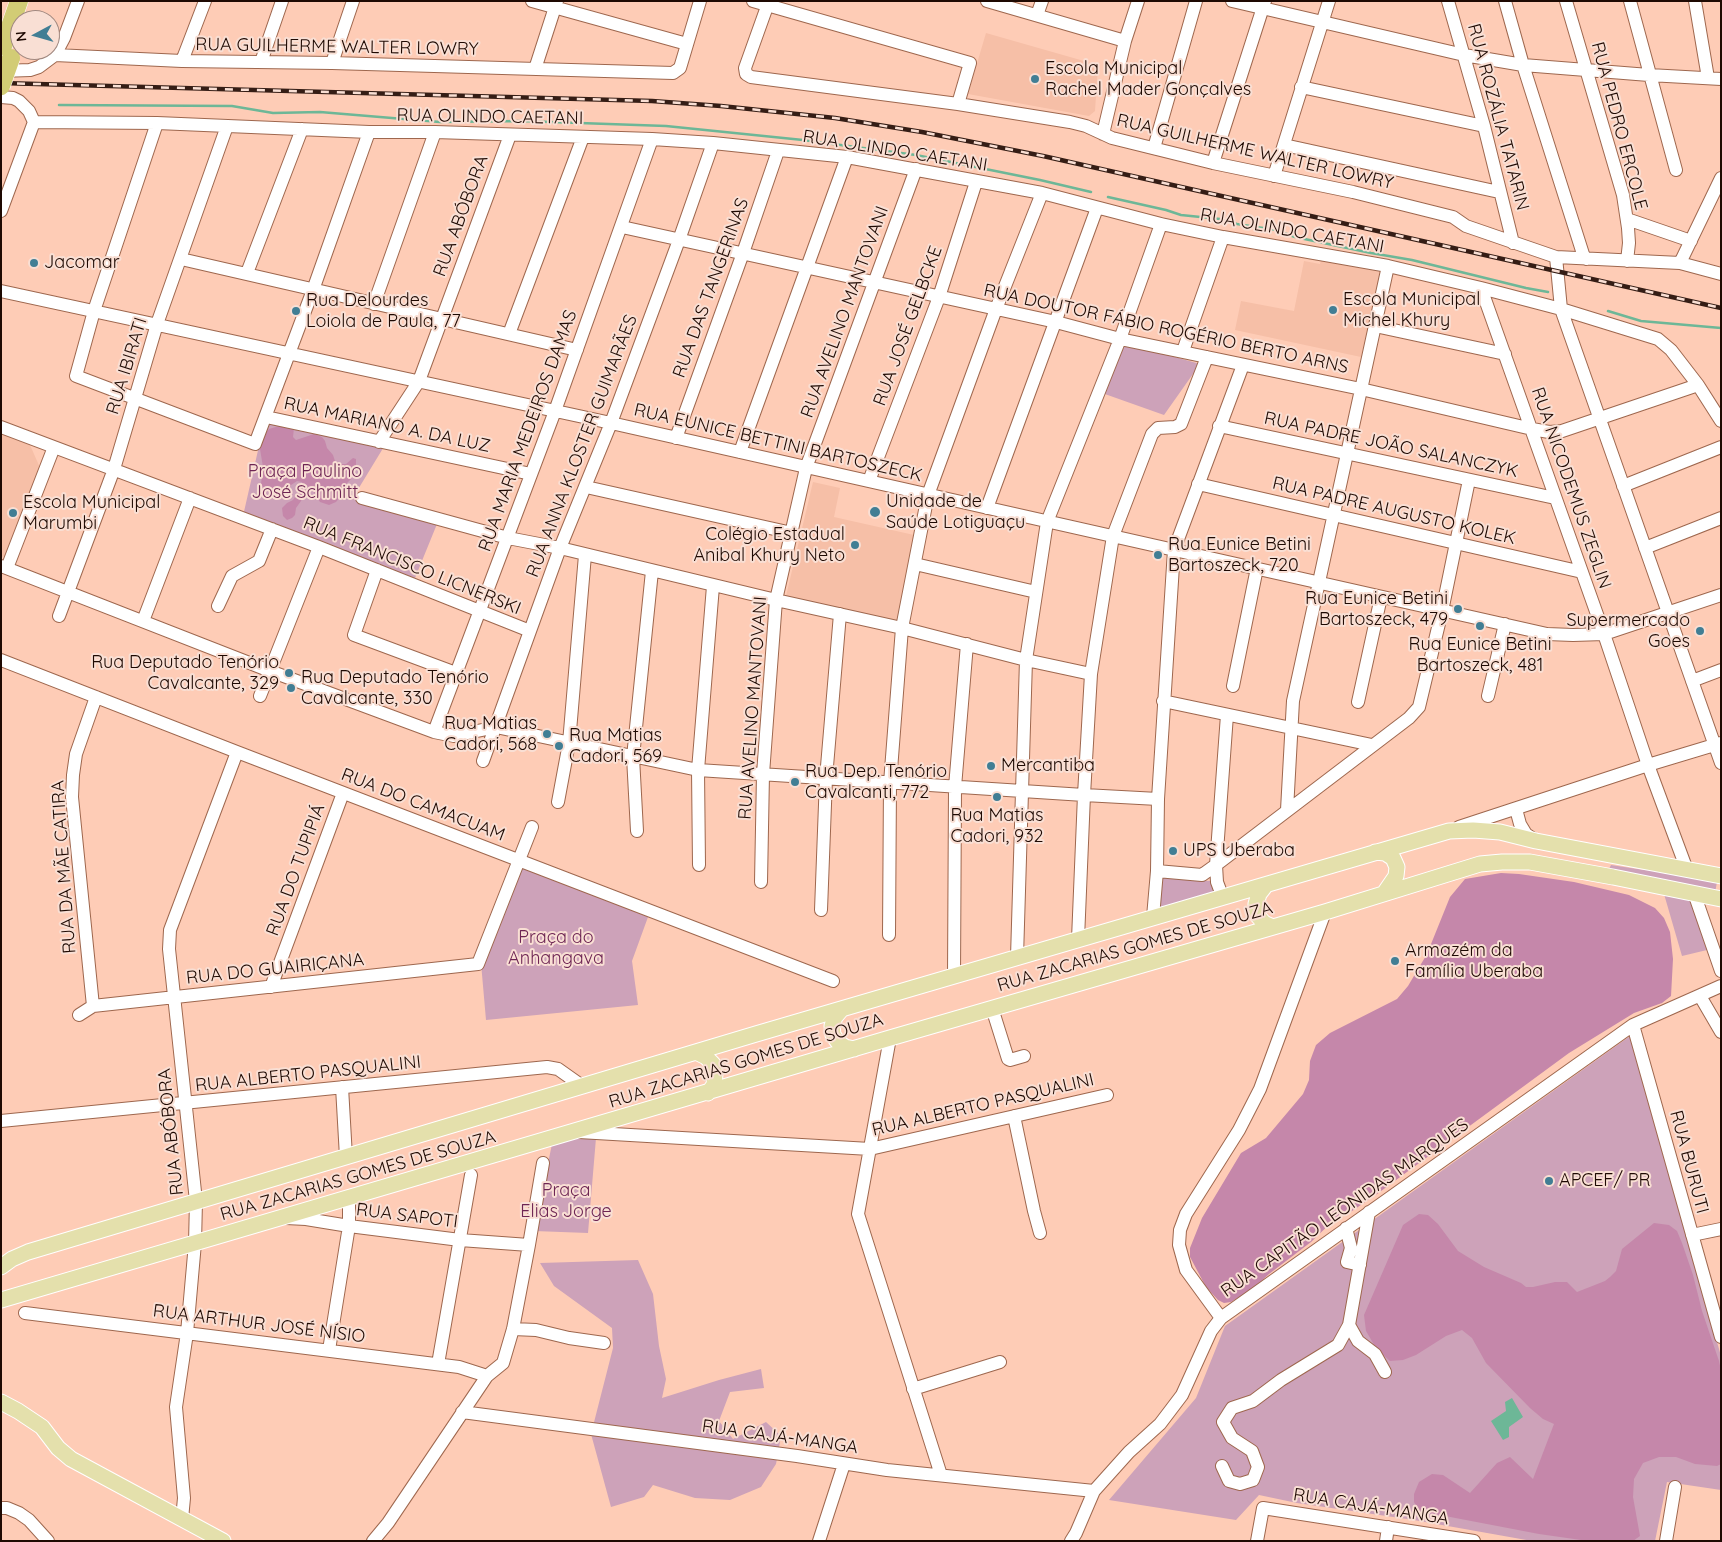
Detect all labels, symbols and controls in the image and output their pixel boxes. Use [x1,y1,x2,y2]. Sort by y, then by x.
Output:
north arrow [10,10,60,60]
street label: RUA ROZÁLIA TATARIN [1463,21,1533,213]
text: N [12,30,31,43]
street label: RUA GUILHERME WALTER LOWRY [195,34,479,60]
street label: RUA PEDRO ERCOLE [1586,40,1652,212]
place label: Escola Municipal Rachel Mader Gonçalves [1045,58,1251,100]
marker: Escola Municipal Rachel Mader Gonçalves [1029,73,1041,85]
street label: RUA OLINDO CAETANI [397,105,583,129]
street label: RUA GUILHERME WALTER LOWRY [1115,110,1395,194]
street label: RUA OLINDO CAETANI [801,126,989,176]
street label: RUA ABÓBORA [429,152,493,280]
street label: RUA DAS TANGERINAS [668,195,754,381]
street label: RUA AVELINO MANTOVANI [797,203,893,421]
street label: RUA OLINDO CAETANI [1198,204,1386,258]
street label: RUA JOSÉ GELBCKE [869,243,947,409]
place label: Jacomar [44,252,120,274]
marker: Jacomar [28,257,40,269]
street label: RUA DOUTOR FÁBIO ROGÉRIO BERTO ARNS [982,280,1350,378]
place label: Escola Municipal Michel Khury [1343,289,1480,332]
place label: Rua Delourdes Loiola de Paula, 77 [306,290,461,332]
marker: Escola Municipal Michel Khury [1327,304,1339,316]
marker: Rua Delourdes Loiola de Paula, 77 [290,305,302,317]
street label: RUA MARIA MEDEIROS DAMAS [474,307,582,555]
street label: RUA ANNA KLOSTER GUIMARÃES [522,312,642,580]
street label: RUA IBIRATI [102,315,152,417]
street label: RUA NICODEMUS ZEGLIN [1526,384,1616,592]
street label: RUA MARIANO A. DA LUZ [282,393,492,457]
street label: RUA EUNICE BETTINI BARTOSZECK [632,399,924,487]
street label: RUA PADRE JOÃO SALANCZYK [1262,408,1520,482]
park label: Praça Paulino José Schmitt [248,461,362,504]
street label: RUA PADRE AUGUSTO KOLEK [1270,472,1518,550]
place label: Unidade de Saúde Lotiguaçu [886,491,1025,534]
place label: Escola Municipal Marumbi [23,492,160,534]
marker: Unidade de Saúde Lotiguaçu [868,505,882,519]
marker: Escola Municipal Marumbi [7,507,19,519]
street label: RUA FRANCISCO LICNERSKI [300,512,524,620]
place label: Colégio Estadual Anibal Khury Neto [693,524,845,566]
place label: Rua Eunice Betini Bartoszeck, 720 [1168,534,1311,576]
marker: Colégio Estadual Anibal Khury Neto [849,539,861,551]
marker: Rua Eunice Betini Bartoszeck, 720 [1152,549,1164,561]
place label: Rua Eunice Betini Bartoszeck, 479 [1305,588,1448,630]
street label: RUA AVELINO MANTOVANI [734,596,772,820]
marker: Rua Eunice Betini Bartoszeck, 479 [1452,603,1464,615]
place label: Supermercado Goes [1567,610,1690,652]
marker: Rua Eunice Betini Bartoszeck, 481 [1474,620,1486,632]
marker: Supermercado Goes [1694,625,1706,637]
place label: Rua Eunice Betini Bartoszeck, 481 [1409,634,1551,676]
place label: Rua Deputado Tenório Cavalcante, 329 [91,652,279,694]
marker: Rua Deputado Tenório Cavalcante, 329 [283,667,295,679]
place label: Rua Deputado Tenório Cavalcante, 330 [301,667,489,710]
marker: Rua Deputado Tenório Cavalcante, 330 [285,682,297,694]
place label: Rua Matias Cadori, 568 [444,713,537,756]
place label: Rua Matias Cadori, 569 [569,725,662,768]
marker: Rua Matias Cadori, 568 [541,728,553,740]
marker: Rua Matias Cadori, 569 [553,740,565,752]
place label: Mercantiba [1001,755,1095,777]
marker: Mercantiba [985,760,997,772]
place label: Rua Dep. Tenório Cavalcanti, 772 [805,761,947,804]
street label: RUA DO CAMACUAM [338,764,508,846]
marker: Rua Dep. Tenório Cavalcanti, 772 [789,776,801,788]
street label: RUA DA MÃE CATIRA [47,780,81,954]
marker: Rua Matias Cadori, 932 [991,791,1003,803]
street label: RUA DO TUPIPIÁ [262,801,330,939]
place label: Rua Matias Cadori, 932 [950,805,1044,848]
place label: UPS Uberaba [1183,840,1295,862]
marker: UPS Uberaba [1167,845,1179,857]
street label: RUA ZACARIAS GOMES DE SOUZA [995,897,1275,997]
park label: Praça do Anhangava [508,927,604,970]
place label: Armazém da Família Uberaba [1405,940,1543,982]
street label: RUA DO GUAIRIÇANA [185,949,365,989]
marker: Armazém da Família Uberaba [1389,955,1401,967]
street label: RUA ZACARIAS GOMES DE SOUZA [606,1009,886,1113]
street label: RUA ALBERTO PASQUALINI [194,1051,422,1097]
street label: RUA ABÓBORA [154,1067,188,1197]
street label: RUA ALBERTO PASQUALINI [870,1069,1096,1141]
street label: RUA BURUTI [1665,1108,1713,1216]
street label: RUA CAPITÃO LEÔNIDAS MARQUES [1217,1114,1473,1302]
street label: RUA ZACARIAS GOMES DE SOUZA [218,1126,498,1226]
place label: APCEF/ PR [1559,1170,1651,1192]
marker: APCEF/ PR [1543,1175,1555,1187]
park label: Praça Elias Jorge [520,1180,612,1222]
street label: RUA SAPOTI [355,1199,459,1233]
street label: RUA ARTHUR JOSÉ NÍSIO [152,1300,366,1348]
street label: RUA CAJÁ-MANGA [701,1415,859,1459]
street label: RUA CAJÁ-MANGA [1292,1484,1450,1530]

